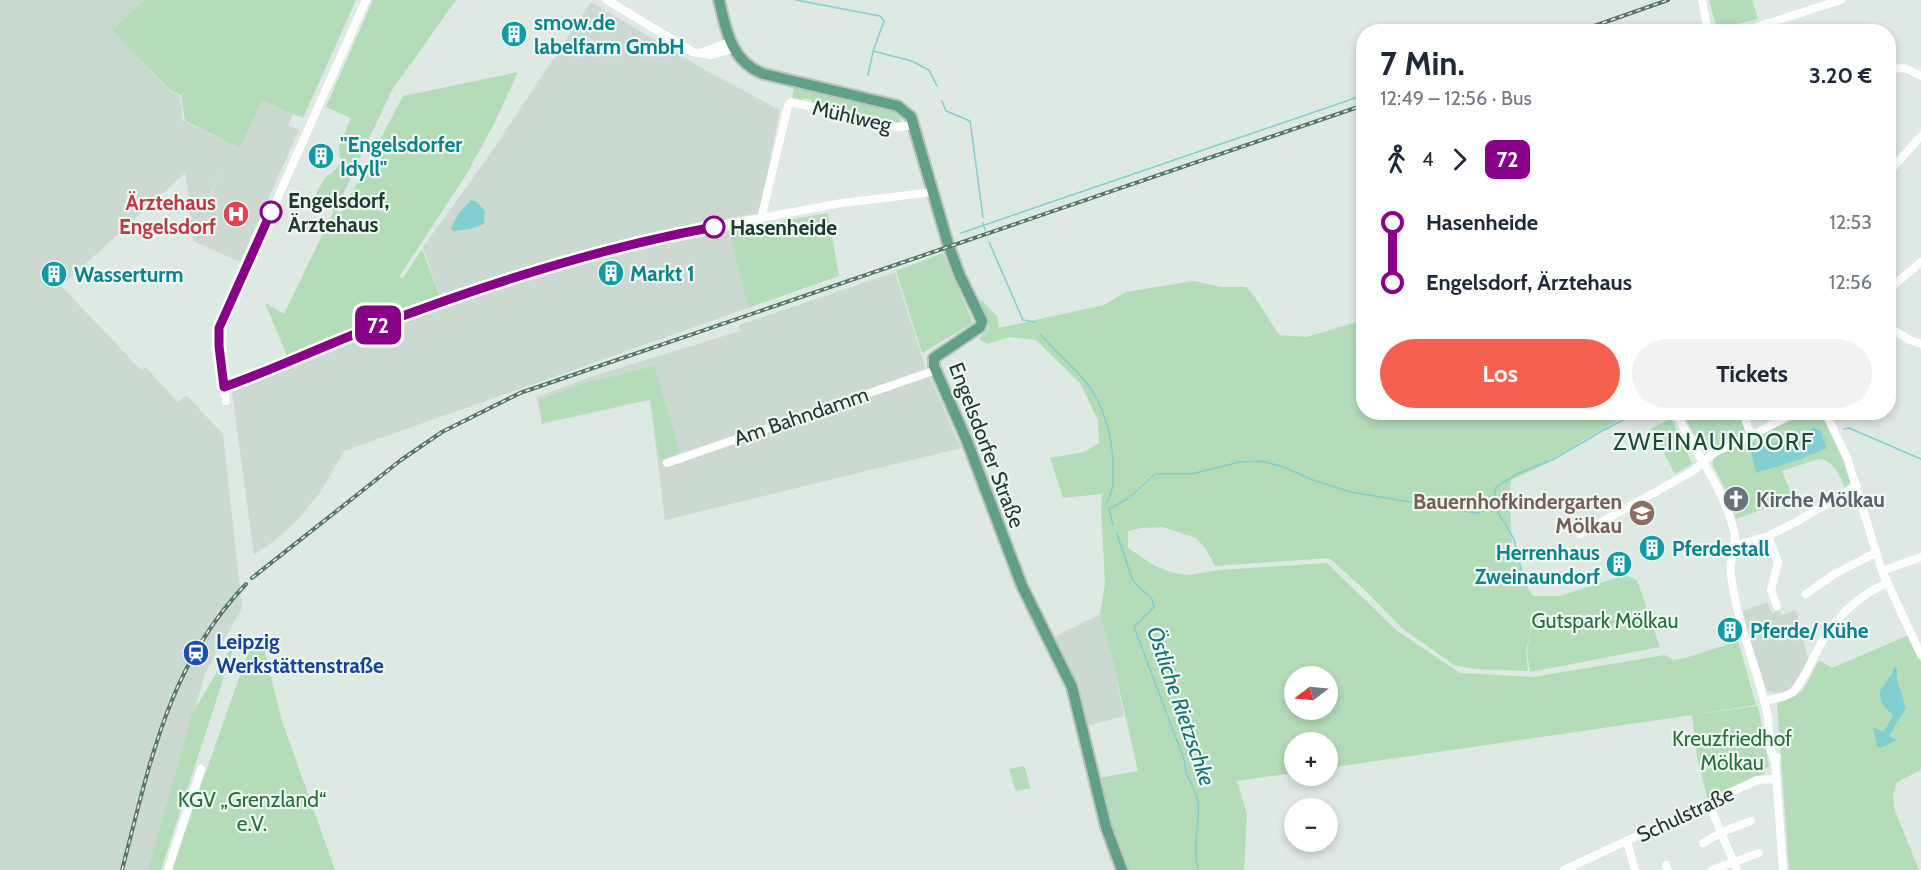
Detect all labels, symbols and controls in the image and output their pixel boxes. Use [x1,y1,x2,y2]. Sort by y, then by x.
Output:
place label: smow.de labelfarm GmbH [534,10,685,59]
building icon: smow.de labelfarm GmbH [499,19,529,49]
text: 7 Min. [1380,43,1465,83]
text: 3.20 € [1809,62,1872,89]
text: 12:49 – 12:56 · Bus [1380,86,1532,110]
street label: Mühlweg [810,95,894,137]
place label: "Engelsdorfer Idyll" [340,132,462,181]
building icon: "Engelsdorfer Idyll" [306,141,336,171]
icon: walk [1380,143,1413,176]
icon: forward [1443,143,1476,176]
text: 4 [1422,147,1434,171]
text: 72 [1497,147,1518,172]
place label: Engelsdorf, Ärztehaus [288,188,390,237]
place label: Ärztehaus Engelsdorf [119,190,216,239]
hospital icon: Ärztehaus Engelsdorf [221,199,251,229]
marker: Engelsdorf, Ärztehaus [260,201,282,223]
text: Hasenheide [1426,209,1538,236]
text: 12:53 [1829,210,1872,234]
place label: Hasenheide [730,215,837,240]
marker: Hasenheide [703,216,725,238]
building icon: Markt 1 [596,258,626,288]
building icon: Wasserturm [39,259,69,289]
place label: Markt 1 [630,261,695,286]
place label: Wasserturm [74,262,183,287]
text: Engelsdorf, Ärztehaus [1426,269,1632,296]
text: 12:56 [1829,270,1872,294]
line badge: 72 [351,306,405,344]
text: 72 [367,313,389,338]
button: Los [1380,339,1620,408]
button: Tickets [1632,339,1872,408]
street label: Engelsdorfer Straße [944,359,1030,531]
street label: Am Bahndamm [731,381,871,451]
district label: ZWEINAUNDORF [1613,427,1815,456]
church icon: Kirche Mölkau [1721,484,1751,514]
place label: Kirche Mölkau [1756,487,1885,512]
place label: Bauernhofkindergarten Mölkau [1413,489,1622,538]
school or university icon: Bauernhofkindergarten Mölkau [1627,498,1657,528]
building icon: Pferdestall [1637,533,1667,563]
place label: Pferdestall [1672,536,1770,561]
place label: Herrenhaus Zweinaundorf [1475,540,1600,589]
building icon: Herrenhaus Zweinaundorf [1604,549,1634,579]
park label: Gutspark Mölkau [1532,608,1678,633]
building icon: Pferde/ Kühe [1715,615,1745,645]
place label: Pferde/ Kühe [1750,618,1869,643]
water label: Östliche Rietzschke [1141,623,1221,789]
place label: Leipzig Werkstättenstraße [216,629,384,678]
station icon: Leipzig Werkstättenstraße [181,638,211,668]
north arrow [1284,666,1338,720]
map controls [1284,666,1338,852]
park label: Kreuzfriedhof Mölkau [1672,726,1792,775]
button: + [1284,732,1338,786]
street label: Schulstraße [1632,781,1738,847]
park label: KGV „Grenzland“ e.V. [178,787,326,836]
button: − [1284,798,1338,852]

